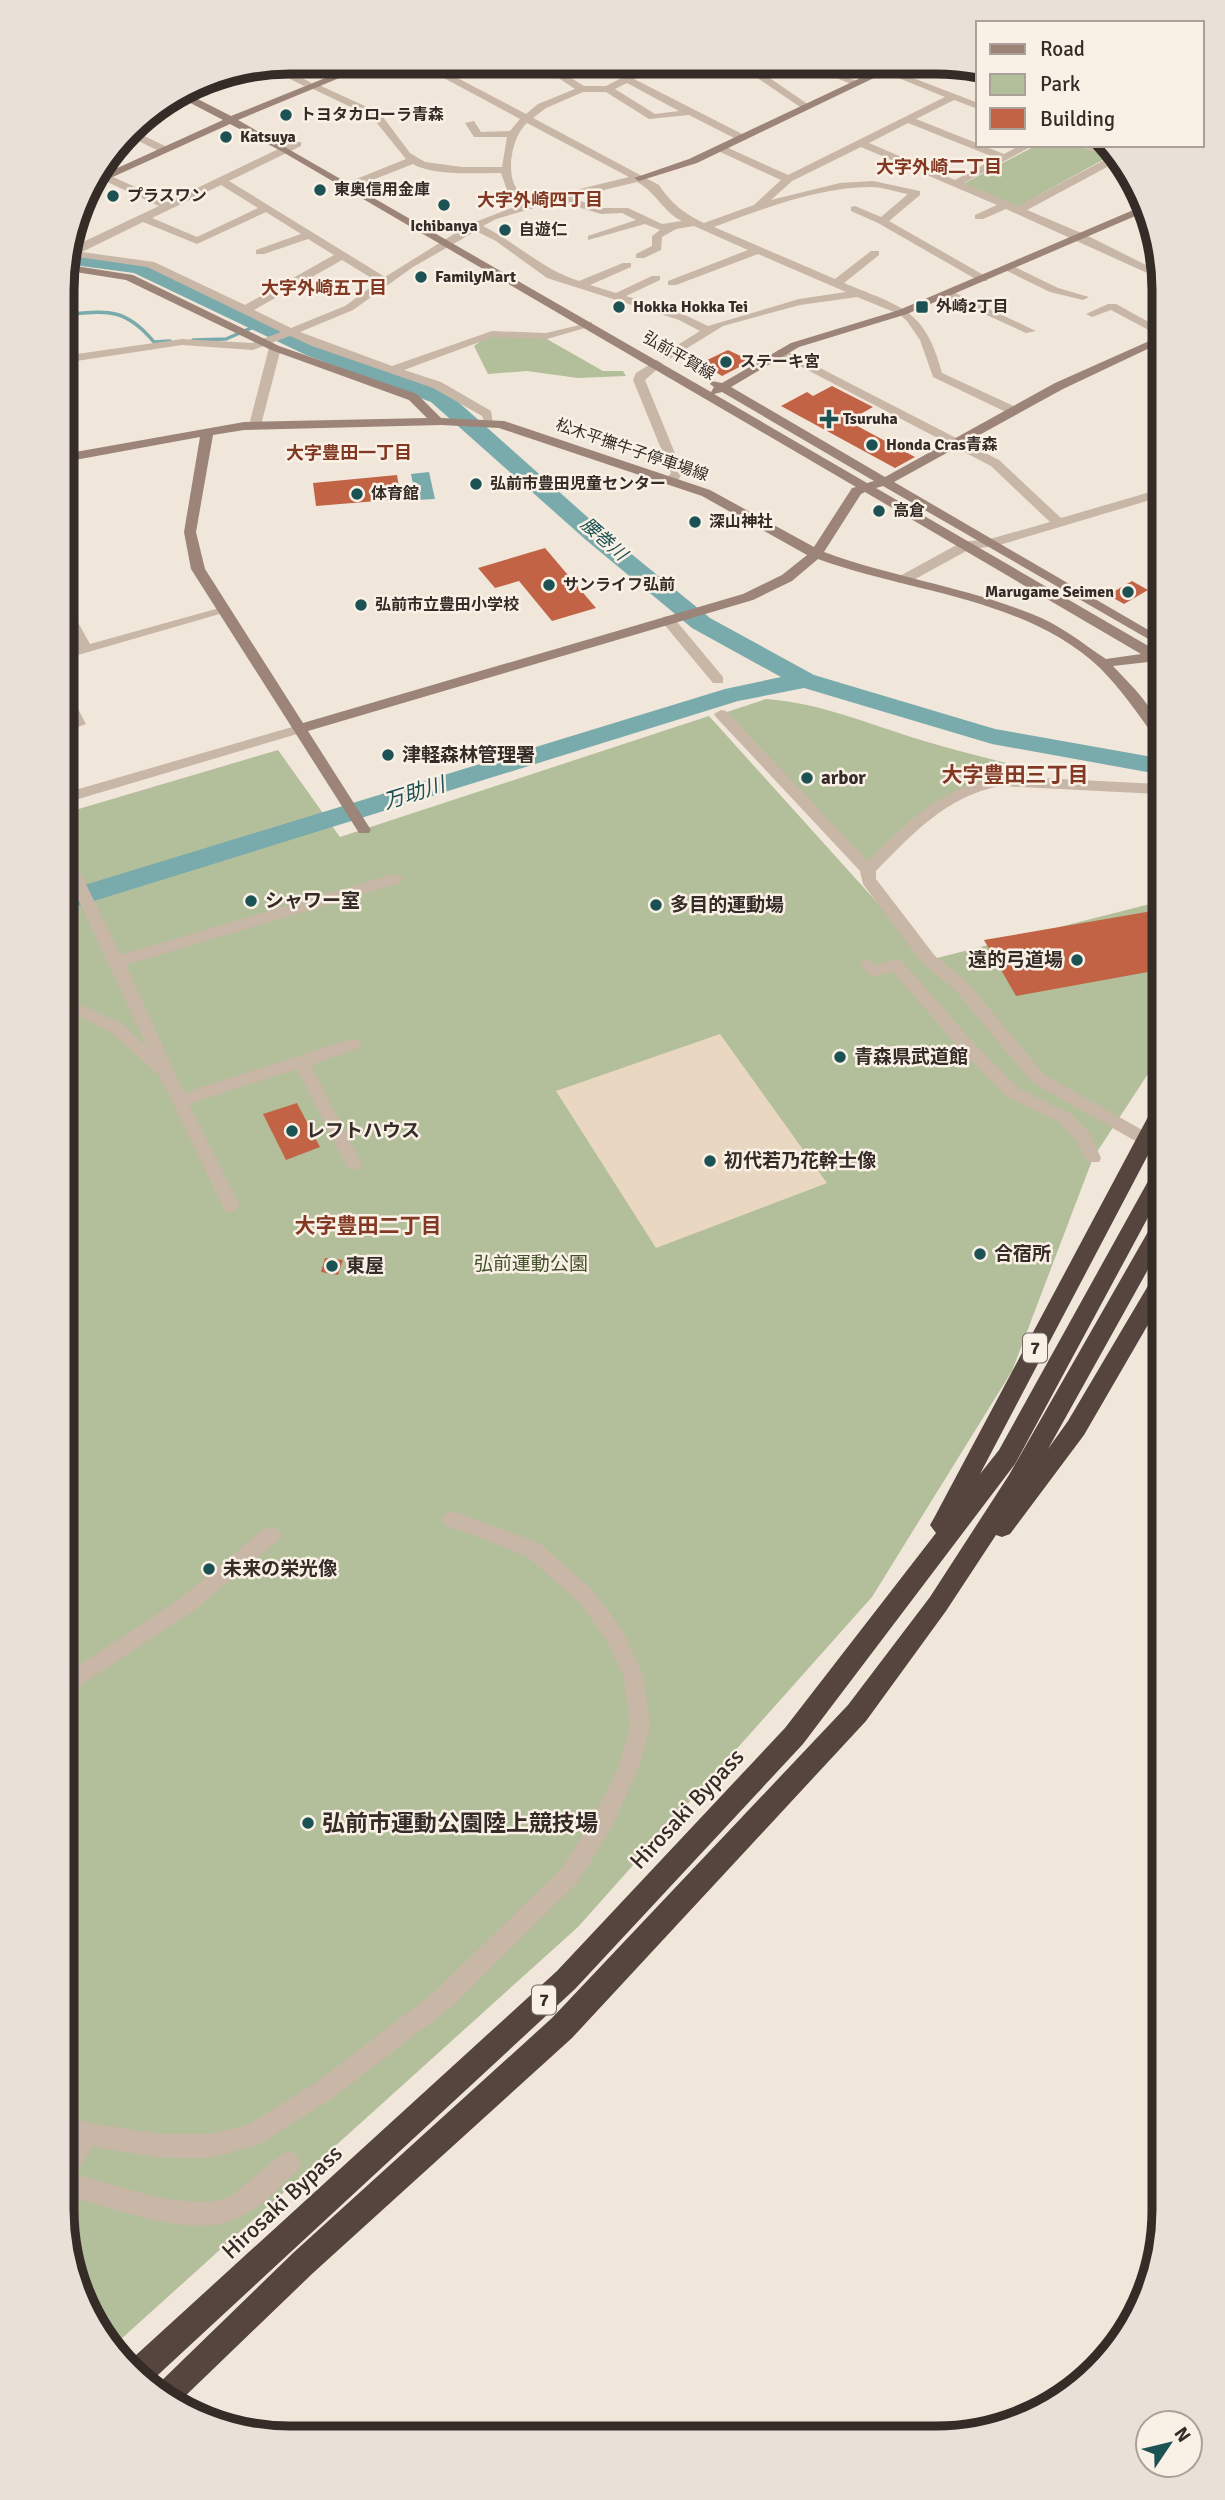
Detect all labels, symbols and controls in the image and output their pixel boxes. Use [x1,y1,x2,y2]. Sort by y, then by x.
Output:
legend [976,21,1204,147]
text: Road [1040,36,1085,62]
text: Park [1040,71,1081,97]
place label: トヨタカローラ青森 [300,105,444,125]
text: Building [1040,106,1115,132]
marker: トヨタカローラ青森 [278,107,294,123]
place label: Katsuya [240,127,296,147]
marker: Katsuya [218,129,234,145]
district label: 大字外崎二丁目 [876,156,1002,178]
place label: 東奥信用金庫 [334,180,430,200]
marker: 東奥信用金庫 [312,182,328,198]
place label: プラスワン [127,186,207,206]
marker: プラスワン [105,188,121,204]
district label: 大字外崎四丁目 [477,189,603,211]
marker: Ichibanya [436,197,452,213]
place label: Ichibanya [410,216,478,236]
place label: 自遊仁 [519,220,567,240]
marker: 自遊仁 [497,222,513,238]
place label: FamilyMart [435,267,516,287]
marker: FamilyMart [413,269,429,285]
district label: 大字外崎五丁目 [261,277,387,299]
place label: Hokka Hokka Tei [633,297,748,317]
place label: 外崎2丁目 [936,297,1009,317]
marker: Hokka Hokka Tei [611,299,627,315]
marker: 外崎2丁目 [914,299,930,315]
street label: 弘前平賀線 [639,327,719,385]
place label: ステーキ宮 [740,352,820,372]
marker: ステーキ宮 [718,354,734,370]
place label: Tsuruha [843,409,898,429]
marker: Tsuruha [821,411,837,427]
street label: 松木平撫牛子停車場線 [553,414,711,486]
place label: Honda Cras青森 [886,435,998,455]
marker: Honda Cras青森 [864,437,880,453]
district label: 大字豊田一丁目 [286,442,412,464]
place label: 弘前市豊田児童センター [490,474,666,494]
marker: 弘前市豊田児童センター [468,476,484,492]
place label: 体育館 [371,484,419,504]
marker: 体育館 [349,486,365,502]
place label: 高倉 [893,501,925,521]
marker: 高倉 [871,503,887,519]
place label: 深山神社 [709,512,773,532]
water label: 腰巻川 [576,513,633,566]
marker: 深山神社 [687,514,703,530]
place label: サンライフ弘前 [563,575,675,595]
marker: サンライフ弘前 [541,577,557,593]
place label: Marugame Seimen [985,582,1114,602]
marker: Marugame Seimen [1120,584,1136,600]
place label: 弘前市立豊田小学校 [375,595,519,615]
marker: 弘前市立豊田小学校 [353,597,369,613]
place label: 津軽森林管理署 [402,743,535,767]
marker: 津軽森林管理署 [380,747,396,763]
district label: 大字豊田三丁目 [942,762,1089,788]
place label: arbor [821,766,866,790]
marker: arbor [799,770,815,786]
water label: 万助川 [380,771,450,815]
place label: シャワー室 [265,889,360,913]
marker: シャワー室 [243,893,259,909]
place label: 多目的運動場 [670,893,784,917]
marker: 多目的運動場 [648,897,664,913]
place label: 遠的弓道場 [968,948,1063,972]
marker: 遠的弓道場 [1069,952,1085,968]
place label: 青森県武道館 [854,1045,968,1069]
marker: 青森県武道館 [832,1049,848,1065]
place label: レフトハウス [306,1119,420,1143]
marker: レフトハウス [284,1123,300,1139]
place label: 初代若乃花幹士像 [724,1149,876,1173]
marker: 初代若乃花幹士像 [702,1153,718,1169]
district label: 大字豊田二丁目 [295,1213,442,1239]
place label: 合宿所 [994,1242,1051,1266]
marker: 合宿所 [972,1246,988,1262]
park label: 弘前運動公園 [474,1252,588,1276]
place label: 東屋 [346,1254,384,1278]
marker: 東屋 [324,1258,340,1274]
road number: 7 [1023,1334,1047,1363]
place label: 未来の栄光像 [223,1557,337,1581]
marker: 未来の栄光像 [201,1561,217,1577]
street label: Hirosaki Bypass [624,1743,750,1875]
place label: 弘前市運動公園陸上競技場 [322,1809,598,1838]
marker: 弘前市運動公園陸上競技場 [300,1815,316,1831]
road number: 7 [532,1986,556,2014]
street label: Hirosaki Bypass [216,2139,348,2265]
north arrow [1134,2409,1204,2479]
text: N [1168,2423,1196,2447]

